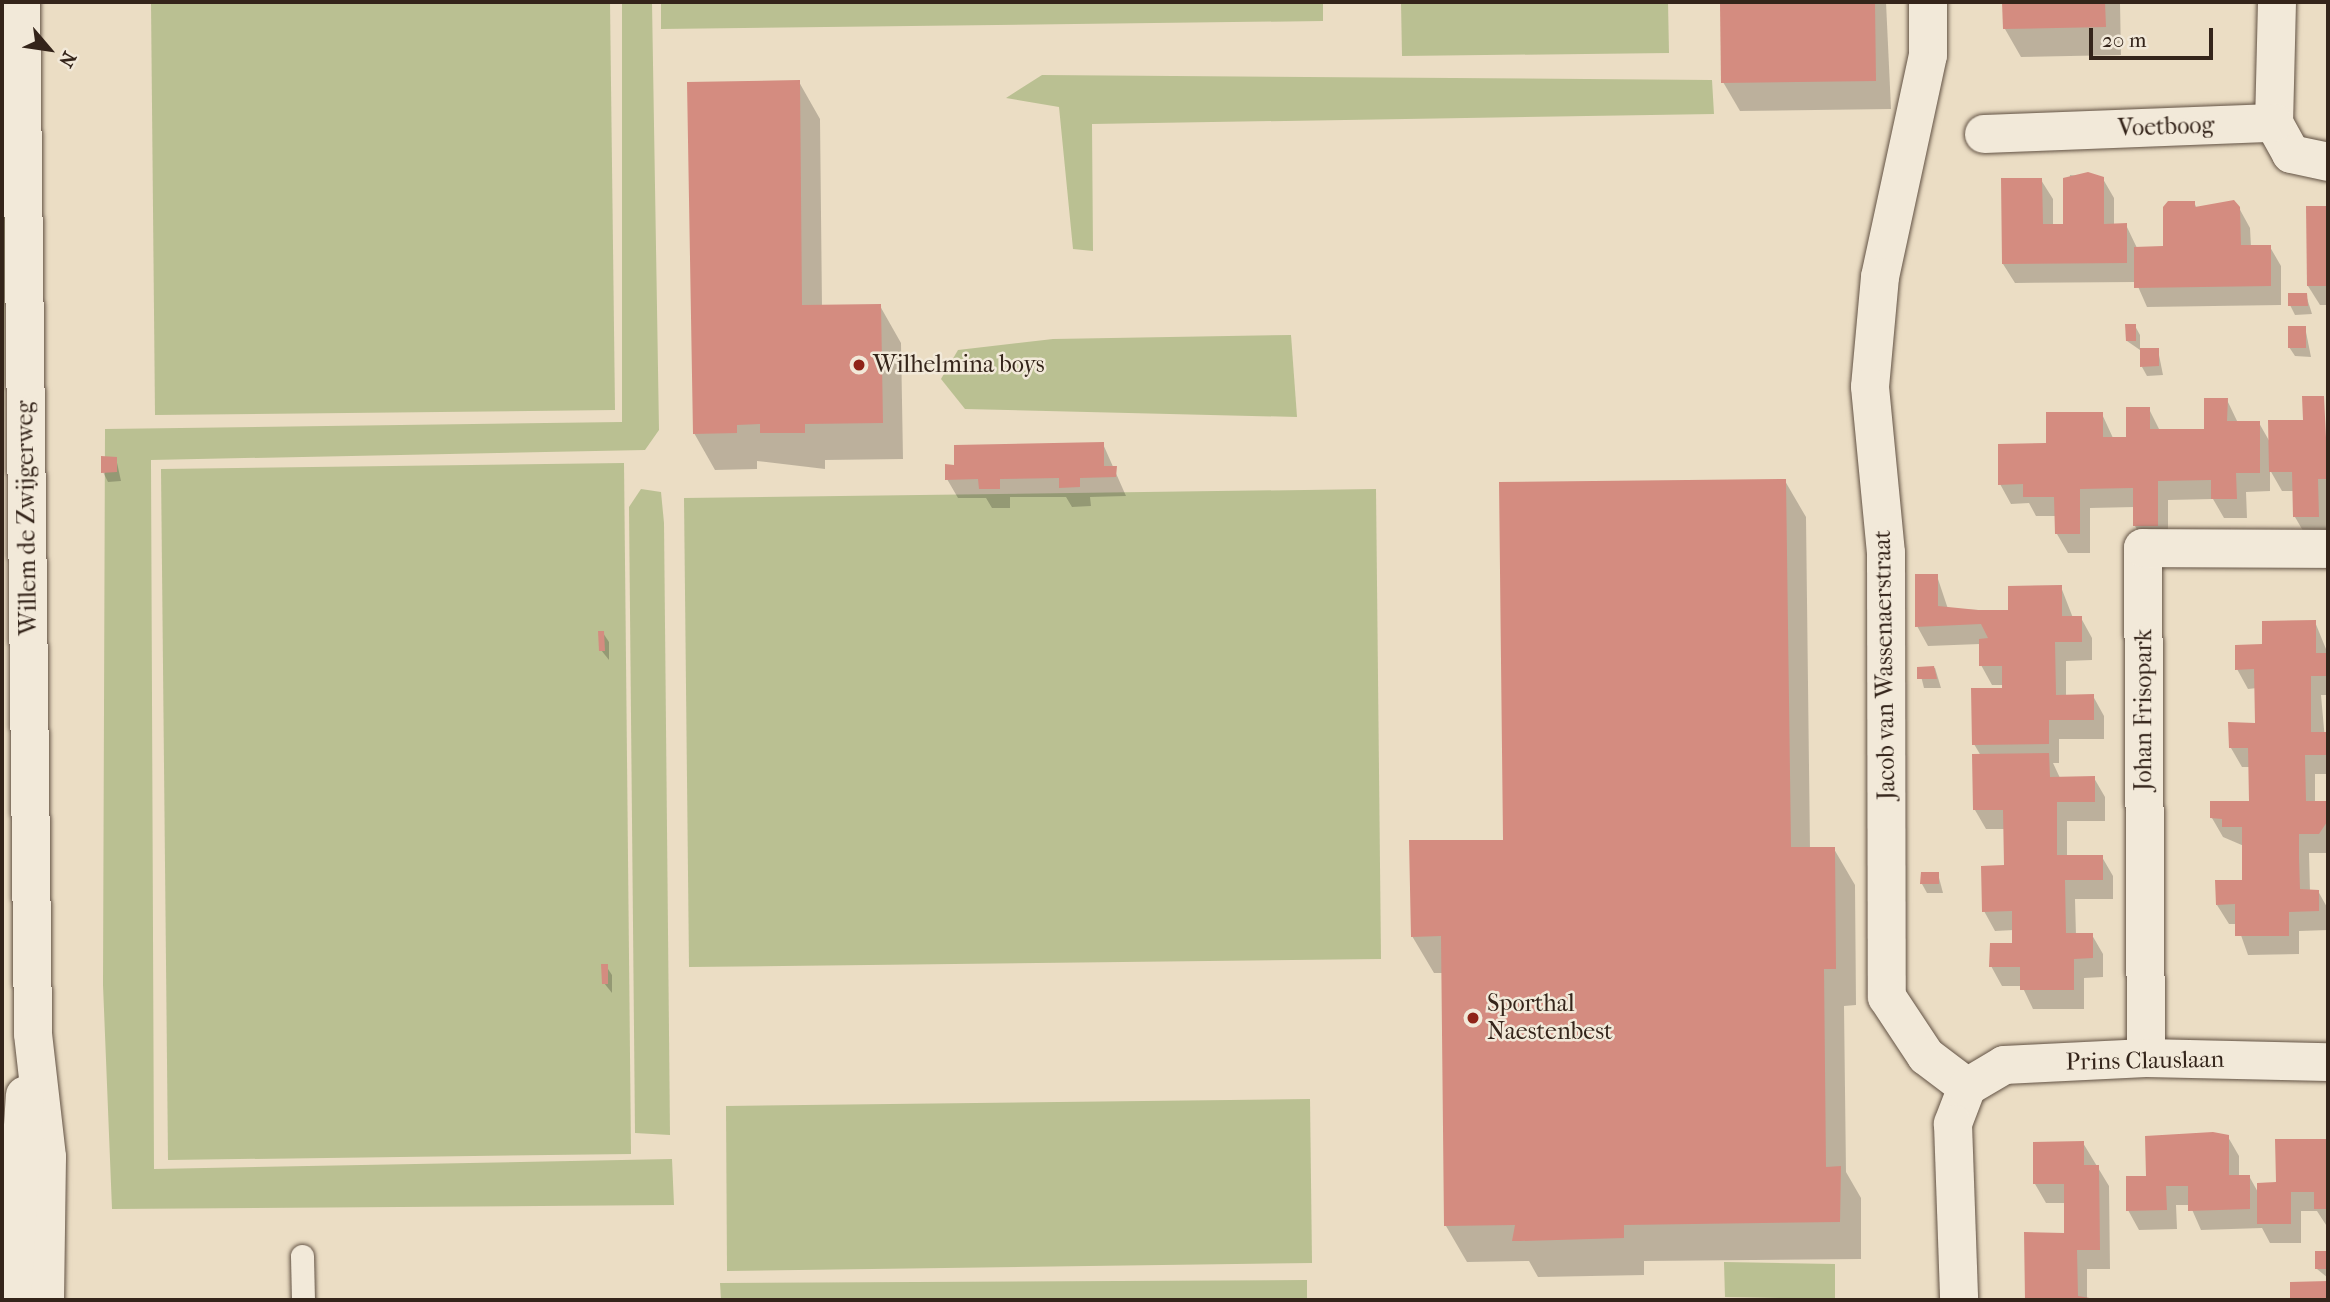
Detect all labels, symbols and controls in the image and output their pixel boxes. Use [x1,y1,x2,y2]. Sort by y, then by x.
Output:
north arrow [14,14,84,84]
scale bar [2092,14,2216,58]
text: 20 m [2102,28,2146,52]
text: N [54,48,80,71]
street label: Voetboog [2117,111,2215,143]
place label: Wilhelmina boys [873,351,1045,379]
marker: Wilhelmina boys [851,357,867,373]
street label: Willem de Zwijgerweg [11,400,43,636]
street label: Jacob van Wassenaerstraat [1868,530,1902,800]
street label: Johan Frisopark [2130,629,2158,791]
place label: Sporthal Naestenbest [1487,990,1613,1046]
marker: Sporthal Naestenbest [1465,1010,1481,1026]
street label: Prins Clauslaan [2065,1045,2225,1077]

